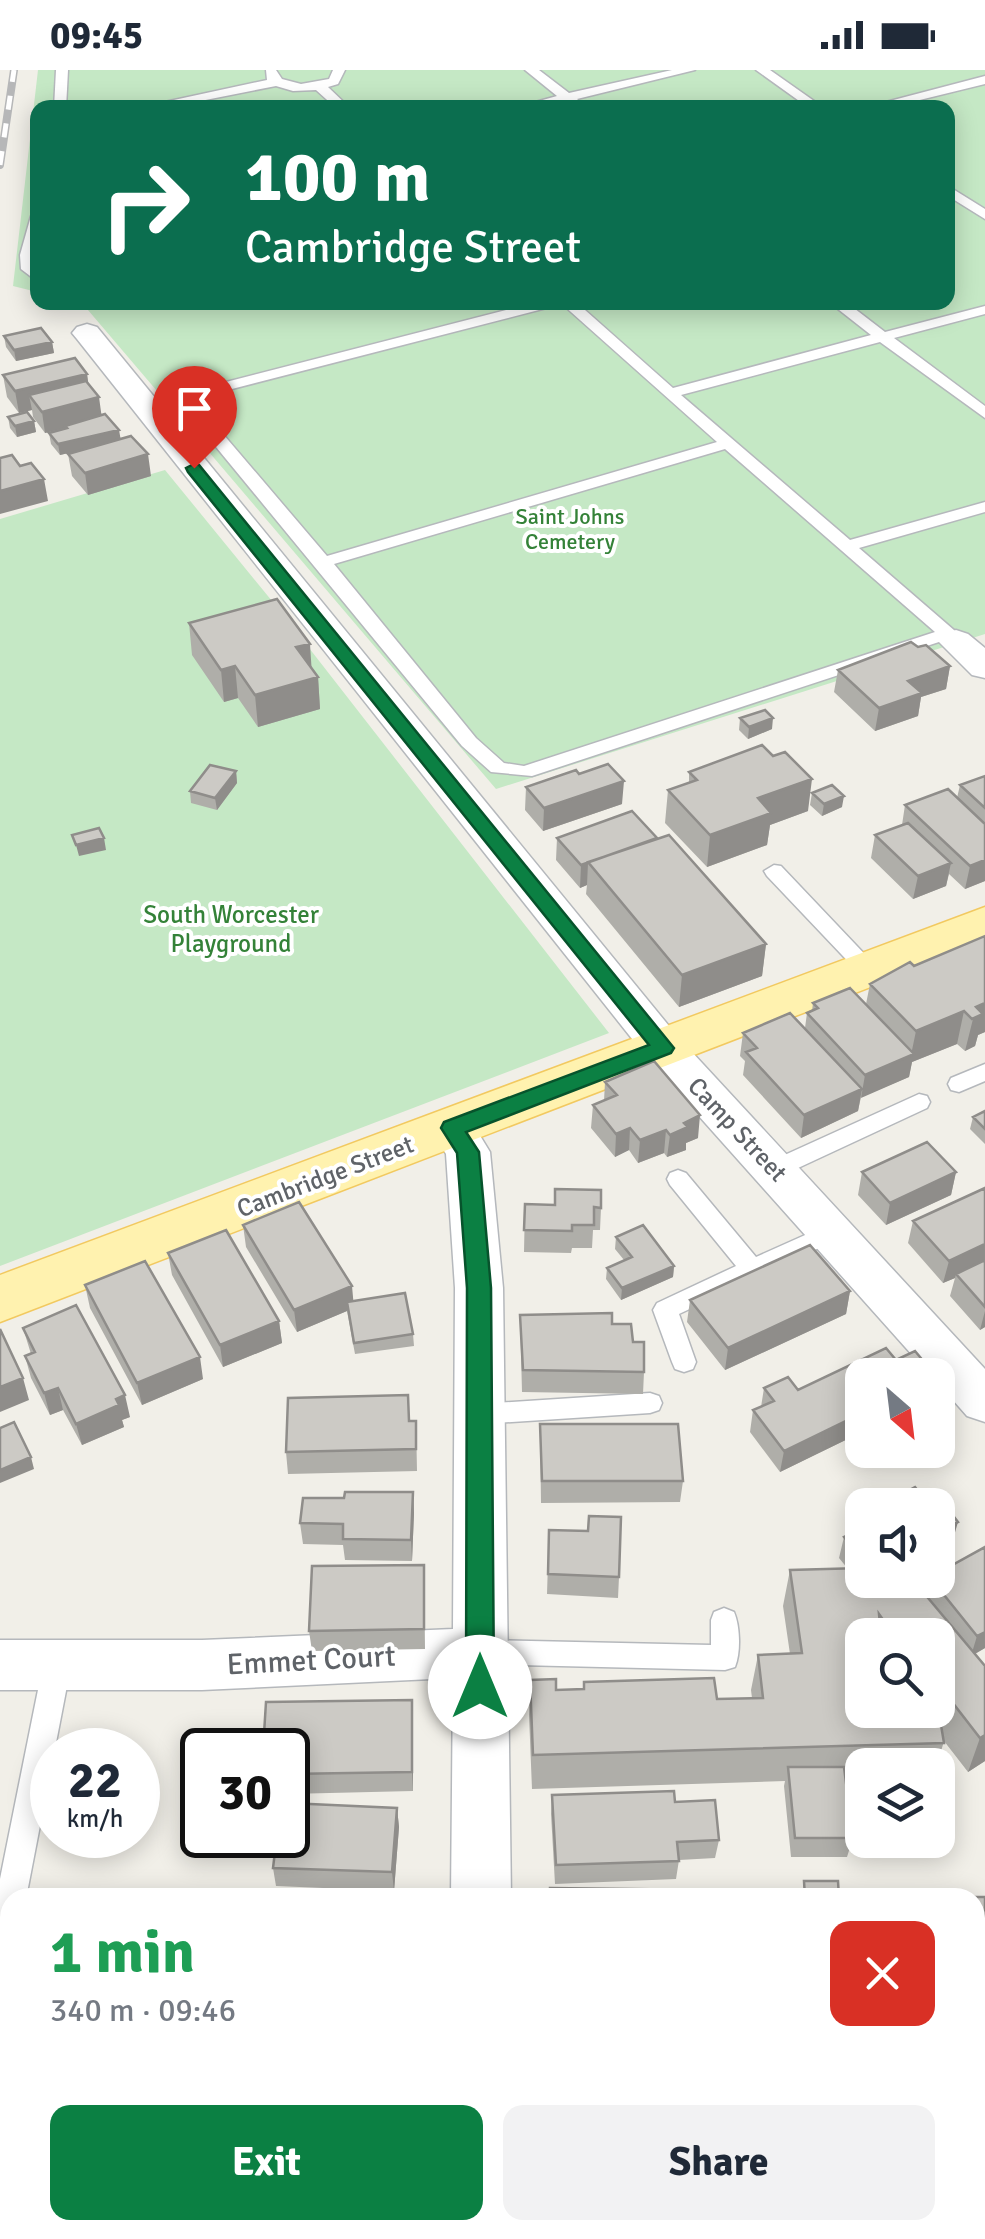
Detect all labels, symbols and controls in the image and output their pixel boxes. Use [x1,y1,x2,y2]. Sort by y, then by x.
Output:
text: 09:45 [50,12,143,59]
text: 100 m [245,134,430,220]
icon: right [80,140,210,270]
text: Cambridge Street [245,220,581,275]
pin [152,366,237,469]
icon: arrive [167,381,222,436]
park label: Saint Johns Cemetery [516,503,624,555]
park label: South Worcester Playground [143,899,320,959]
street label: Camp Street [681,1071,794,1188]
street label: Cambridge Street [232,1128,418,1224]
north arrow [845,1358,955,1468]
map controls [845,1358,955,1858]
button: sound [845,1488,955,1598]
button: search [845,1618,955,1728]
position arrow [428,1635,532,1739]
street label: Emmet Court [226,1638,396,1683]
speed limit sign: 30 [180,1728,310,1858]
button: layers [845,1748,955,1858]
text: 22 [68,1750,122,1812]
text: km/h [67,1803,123,1834]
text: 1 min [50,1916,195,1990]
button: close [830,1921,935,2026]
text: 340 m · 09:46 [50,1991,236,2030]
button: Exit [50,2105,483,2220]
button: Share [503,2105,935,2220]

